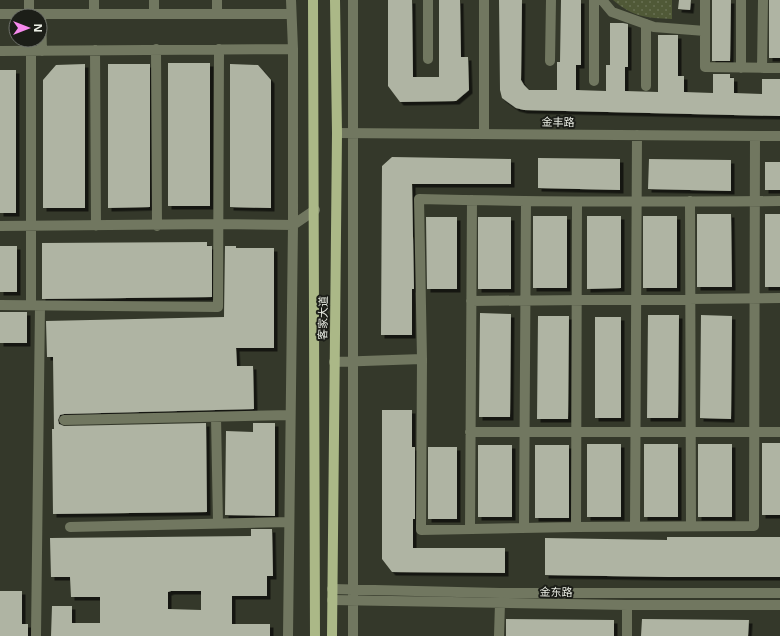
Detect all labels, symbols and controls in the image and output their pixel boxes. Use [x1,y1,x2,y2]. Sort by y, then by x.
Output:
north arrow [8,8,48,48]
text: N [31,24,46,32]
street label: 金丰路 [541,114,575,129]
street label: 客家大道 [315,296,330,340]
street label: 金东路 [539,584,573,599]

